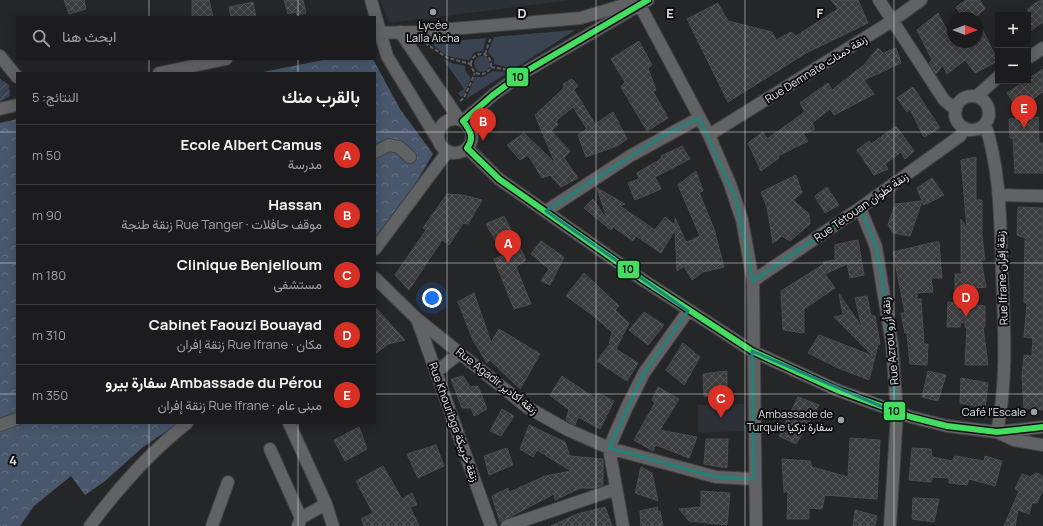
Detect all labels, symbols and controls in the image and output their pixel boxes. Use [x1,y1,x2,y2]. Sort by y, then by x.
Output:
text: D [517,4,527,22]
text: E [666,4,674,22]
text: F [817,4,824,22]
marker: Lycée Lalla Aicha [428,7,438,17]
north arrow [947,12,983,48]
map controls [995,12,1031,84]
button: + [995,12,1031,48]
search box [16,16,376,60]
place label: Lycée Lalla Aicha [406,17,460,45]
text: ابحث هنا [62,26,116,47]
icon: search [30,27,52,49]
street label: Rue Demnate زنقة دمنات [762,31,870,106]
button: − [995,48,1031,84]
line badge: 10 [506,67,529,87]
text: 10 [512,69,524,84]
text: بالقرب منك [282,85,360,108]
text: النتائج: 5 [32,88,78,106]
pin: E [1011,95,1037,128]
pin: B [470,108,496,141]
text: Ecole Albert Camus [181,134,322,155]
text: 50 m [32,146,61,164]
text: A [343,146,351,164]
text: مدرسة [288,155,322,173]
street label: Rue Tétouan زنقة تطوان [811,168,911,245]
text: Hassan [268,194,322,215]
text: 90 m [32,206,62,224]
text: B [343,206,351,224]
text: موقف حافلات · Rue Tanger زنقة طنجة [121,215,322,233]
pin: A [495,230,521,263]
street label: Rue Ifrane زنقة إفران [992,230,1011,325]
text: Clinique Benjelloum [177,254,322,275]
line badge: 10 [617,260,640,279]
text: 10 [622,261,634,276]
text: 180 m [32,266,66,284]
text: C [342,266,352,284]
text: مستشفى [274,275,322,293]
pin: D [953,284,979,317]
your location [422,288,442,308]
street label: Rue Azrou زنقة أزرو [877,296,902,386]
text: Cabinet Faouzi Bouayad [149,314,322,335]
text: 310 m [32,326,66,344]
text: D [342,326,352,344]
text: مكان · Rue Ifrane زنقة إفران [177,335,322,353]
street label: Rue Agadir زنقة أكادير [453,344,542,417]
street label: Rue Khouribga زنقة خريبكة [426,360,483,484]
text: Ambassade du Pérou سفارة بيرو [105,372,322,393]
pin: C [708,385,734,418]
text: 350 m [32,386,68,404]
text: E [343,386,351,404]
text: مبنى عام · Rue Ifrane زنقة إفران [158,396,322,414]
line badge: 10 [883,401,906,421]
text: 10 [888,403,900,418]
place label: Café l'Escale [962,404,1027,419]
place label: Ambassade de Turquie سفارة تركيا [747,406,834,434]
marker: Café l'Escale [1029,407,1039,417]
marker: Ambassade de Turquie سفارة تركيا [836,415,846,425]
text: 4 [9,451,17,469]

